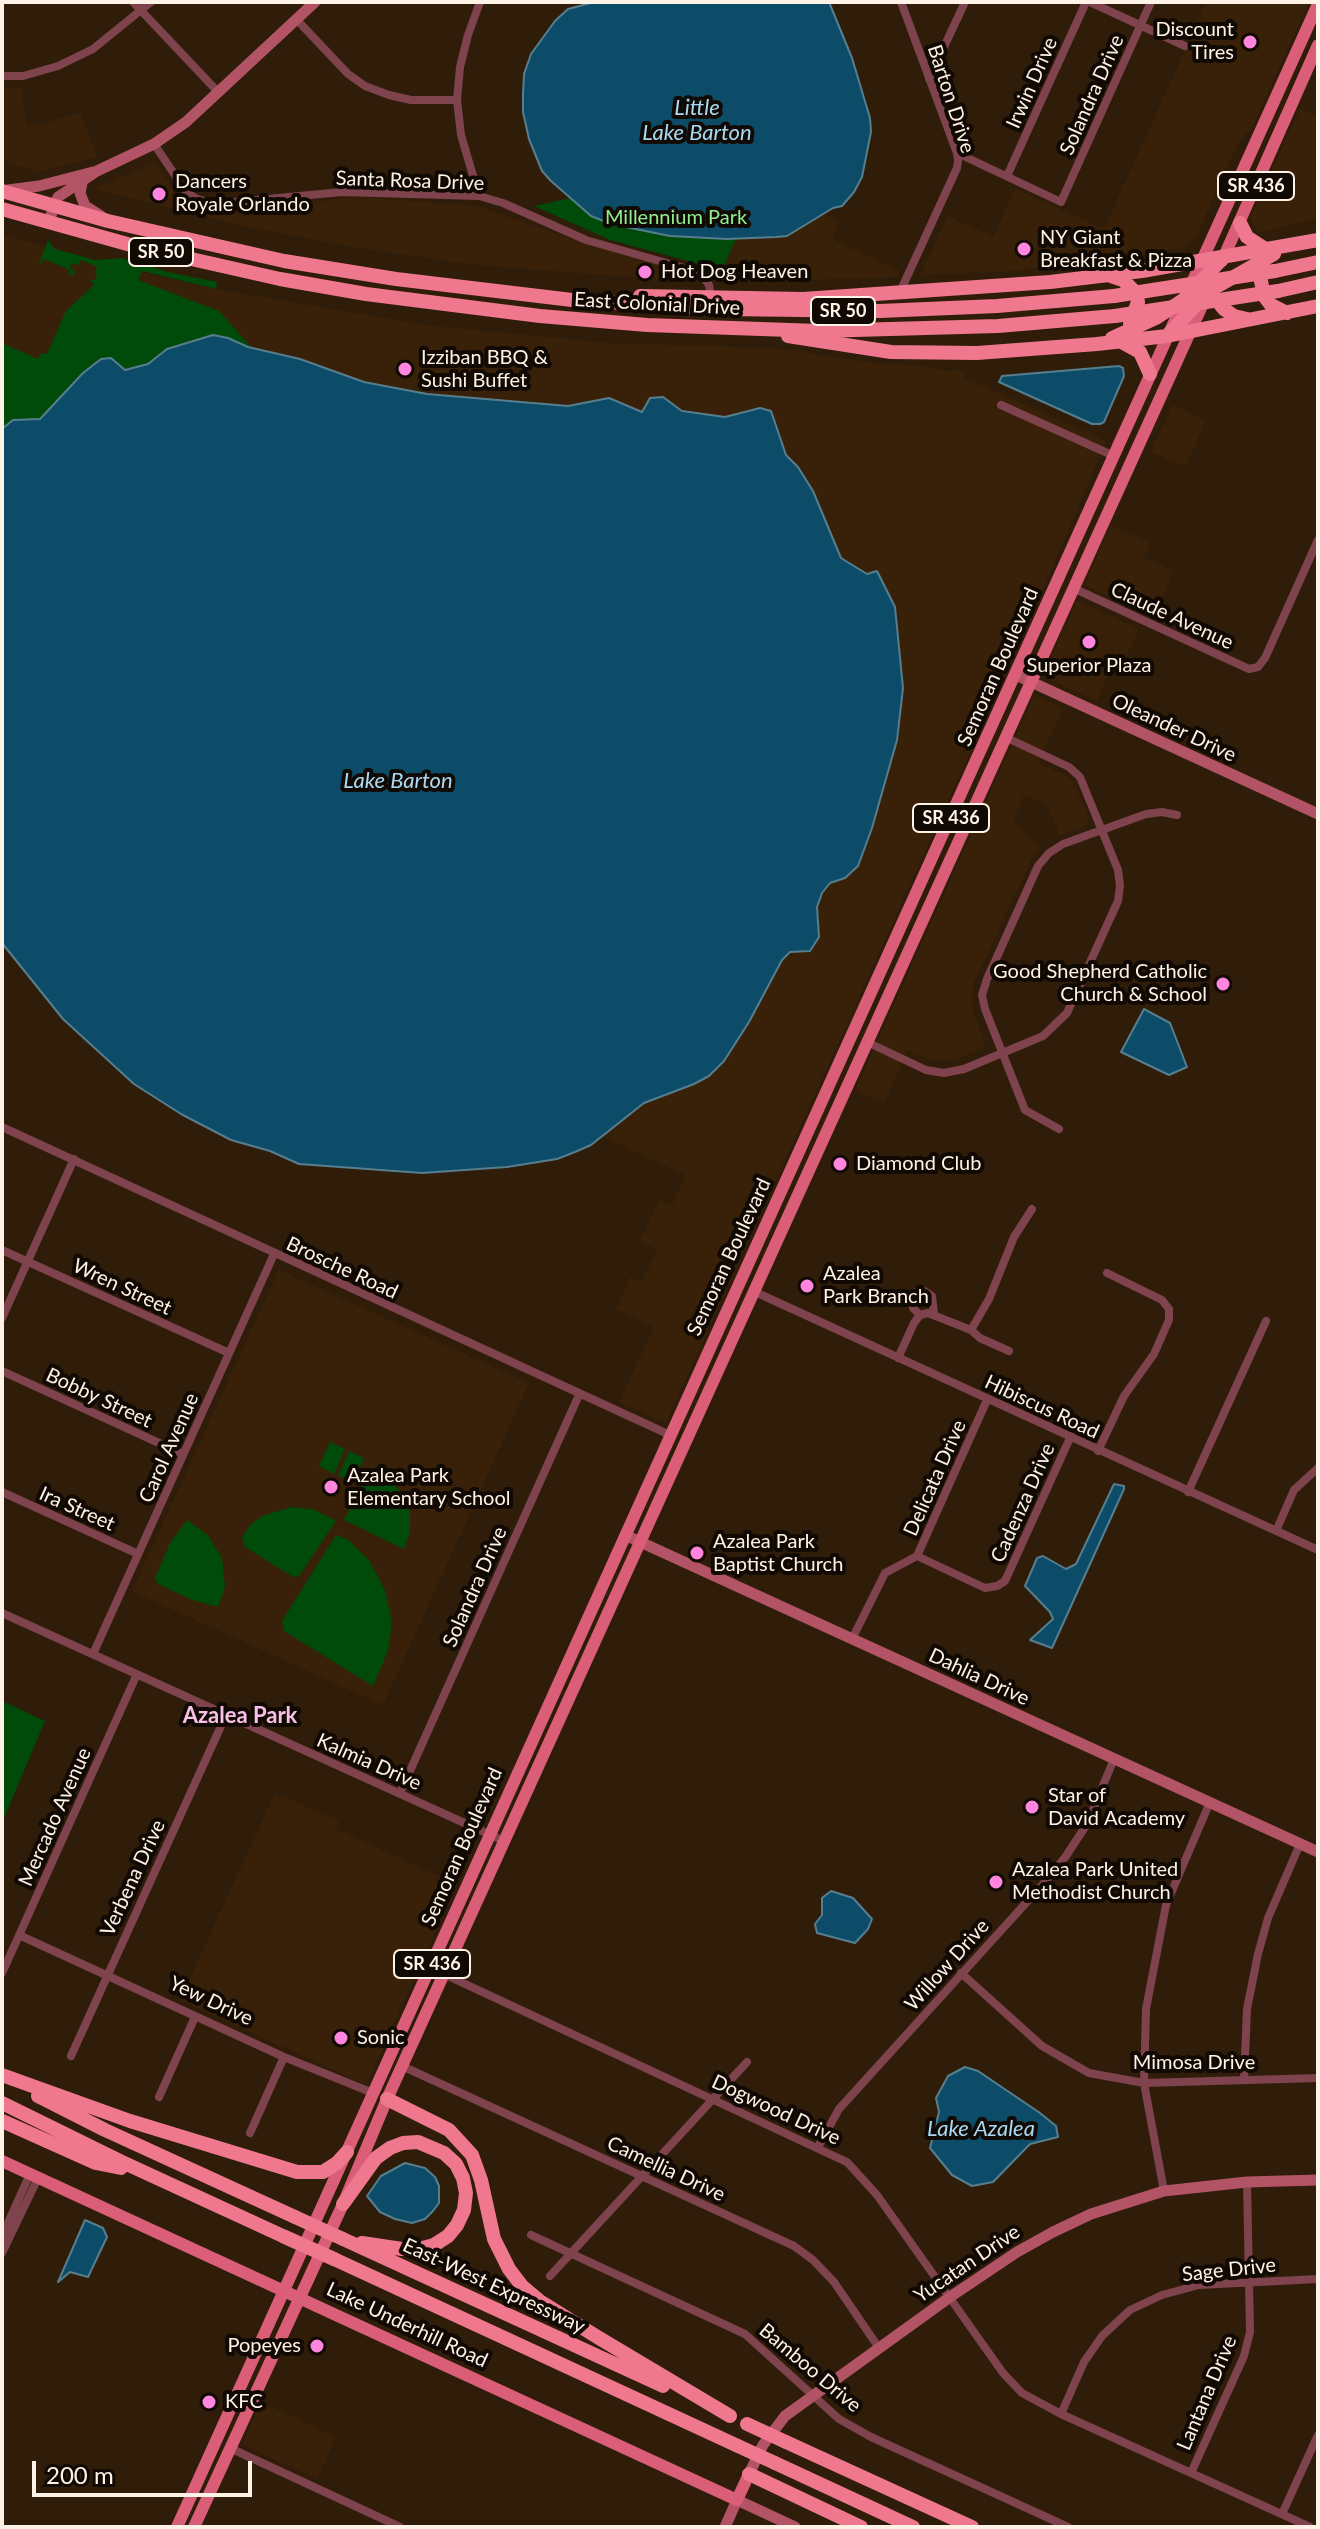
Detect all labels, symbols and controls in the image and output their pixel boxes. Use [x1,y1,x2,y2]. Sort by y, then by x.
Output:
place label: Discount Tires [1155,18,1234,65]
street label: Solandra Drive [1055,31,1129,159]
marker: Discount Tires [1241,33,1259,51]
street label: Irwin Drive [1001,34,1063,132]
street label: Barton Drive [922,42,980,156]
water label: Little Lake Barton [642,95,752,146]
street label: Santa Rosa Drive [335,166,485,196]
place label: Dancers Royale Orlando [175,170,310,217]
road number: SR 436 [1218,172,1294,200]
marker: Dancers Royale Orlando [150,185,168,203]
park label: Millennium Park [605,206,747,230]
place label: NY Giant Breakfast & Pizza [1040,226,1192,273]
road number: SR 50 [129,238,193,266]
marker: NY Giant Breakfast & Pizza [1015,240,1033,258]
place label: Hot Dog Heaven [661,260,808,284]
marker: Hot Dog Heaven [636,263,654,281]
street label: East Colonial Drive [573,288,741,320]
road number: SR 50 [811,297,875,325]
place label: Izziban BBQ & Sushi Buffet [421,346,548,393]
marker: Izziban BBQ & Sushi Buffet [396,360,414,378]
street label: Claude Avenue [1107,577,1237,655]
street label: Semoran Boulevard [952,584,1044,750]
marker: Superior Plaza [1080,633,1098,651]
place label: Superior Plaza [1027,654,1151,678]
street label: Oleander Drive [1108,689,1240,767]
water label: Lake Barton [343,768,453,794]
road number: SR 436 [913,804,989,832]
place label: Good Shepherd Catholic Church & School [993,960,1207,1007]
marker: Good Shepherd Catholic Church & School [1214,975,1232,993]
place label: Diamond Club [856,1152,981,1176]
marker: Diamond Club [831,1155,849,1173]
street label: Semoran Boulevard [682,1174,776,1340]
street label: Brosche Road [282,1232,402,1304]
street label: Wren Street [69,1254,175,1320]
place label: Azalea Park Branch [823,1262,929,1309]
marker: Azalea Park Branch [798,1277,816,1295]
street label: Bobby Street [42,1363,156,1433]
street label: Hibiscus Road [981,1370,1103,1444]
street label: Carol Avenue [134,1389,204,1507]
street label: Delicata Drive [899,1416,971,1540]
street label: Cadenza Drive [986,1440,1060,1566]
place label: Azalea Park Elementary School [347,1464,510,1511]
marker: Azalea Park Elementary School [322,1478,340,1496]
street label: Ira Street [35,1482,119,1536]
street label: Solandra Drive [438,1523,512,1651]
place label: Azalea Park Baptist Church [713,1530,843,1577]
marker: Azalea Park Baptist Church [688,1544,706,1562]
street label: Dahlia Drive [925,1643,1033,1711]
district label: Azalea Park [183,1703,297,1729]
street label: Kalmia Drive [313,1728,425,1796]
street label: Mercado Avenue [14,1744,96,1890]
street label: Semoran Boulevard [416,1764,508,1930]
place label: Star of David Academy [1048,1784,1185,1831]
marker: Star of David Academy [1023,1798,1041,1816]
street label: Verbena Drive [96,1816,170,1940]
place label: Azalea Park United Methodist Church [1012,1858,1178,1905]
marker: Azalea Park United Methodist Church [987,1873,1005,1891]
street label: Willow Drive [900,1914,994,2016]
road number: SR 436 [394,1950,470,1978]
street label: Yew Drive [165,1971,257,2031]
place label: Sonic [357,2026,405,2050]
marker: Sonic [332,2029,350,2047]
street label: Mimosa Drive [1133,2051,1255,2075]
street label: Dogwood Drive [708,2070,844,2150]
water label: Lake Azalea [927,2116,1035,2142]
street label: Camellia Drive [603,2131,729,2207]
street label: Yucatan Drive [910,2220,1024,2308]
street label: East-West Expressway [399,2233,589,2339]
street label: Sage Drive [1181,2253,1277,2287]
street label: Lake Underhill Road [323,2277,491,2373]
street label: Bamboo Drive [754,2318,866,2418]
street label: Lantana Drive [1172,2332,1242,2454]
place label: Popeyes [227,2334,301,2358]
marker: Popeyes [308,2337,326,2355]
place label: KFC [225,2390,263,2414]
marker: KFC [200,2393,218,2411]
scale bar [36,2445,256,2495]
text: 200 m [46,2460,114,2489]

